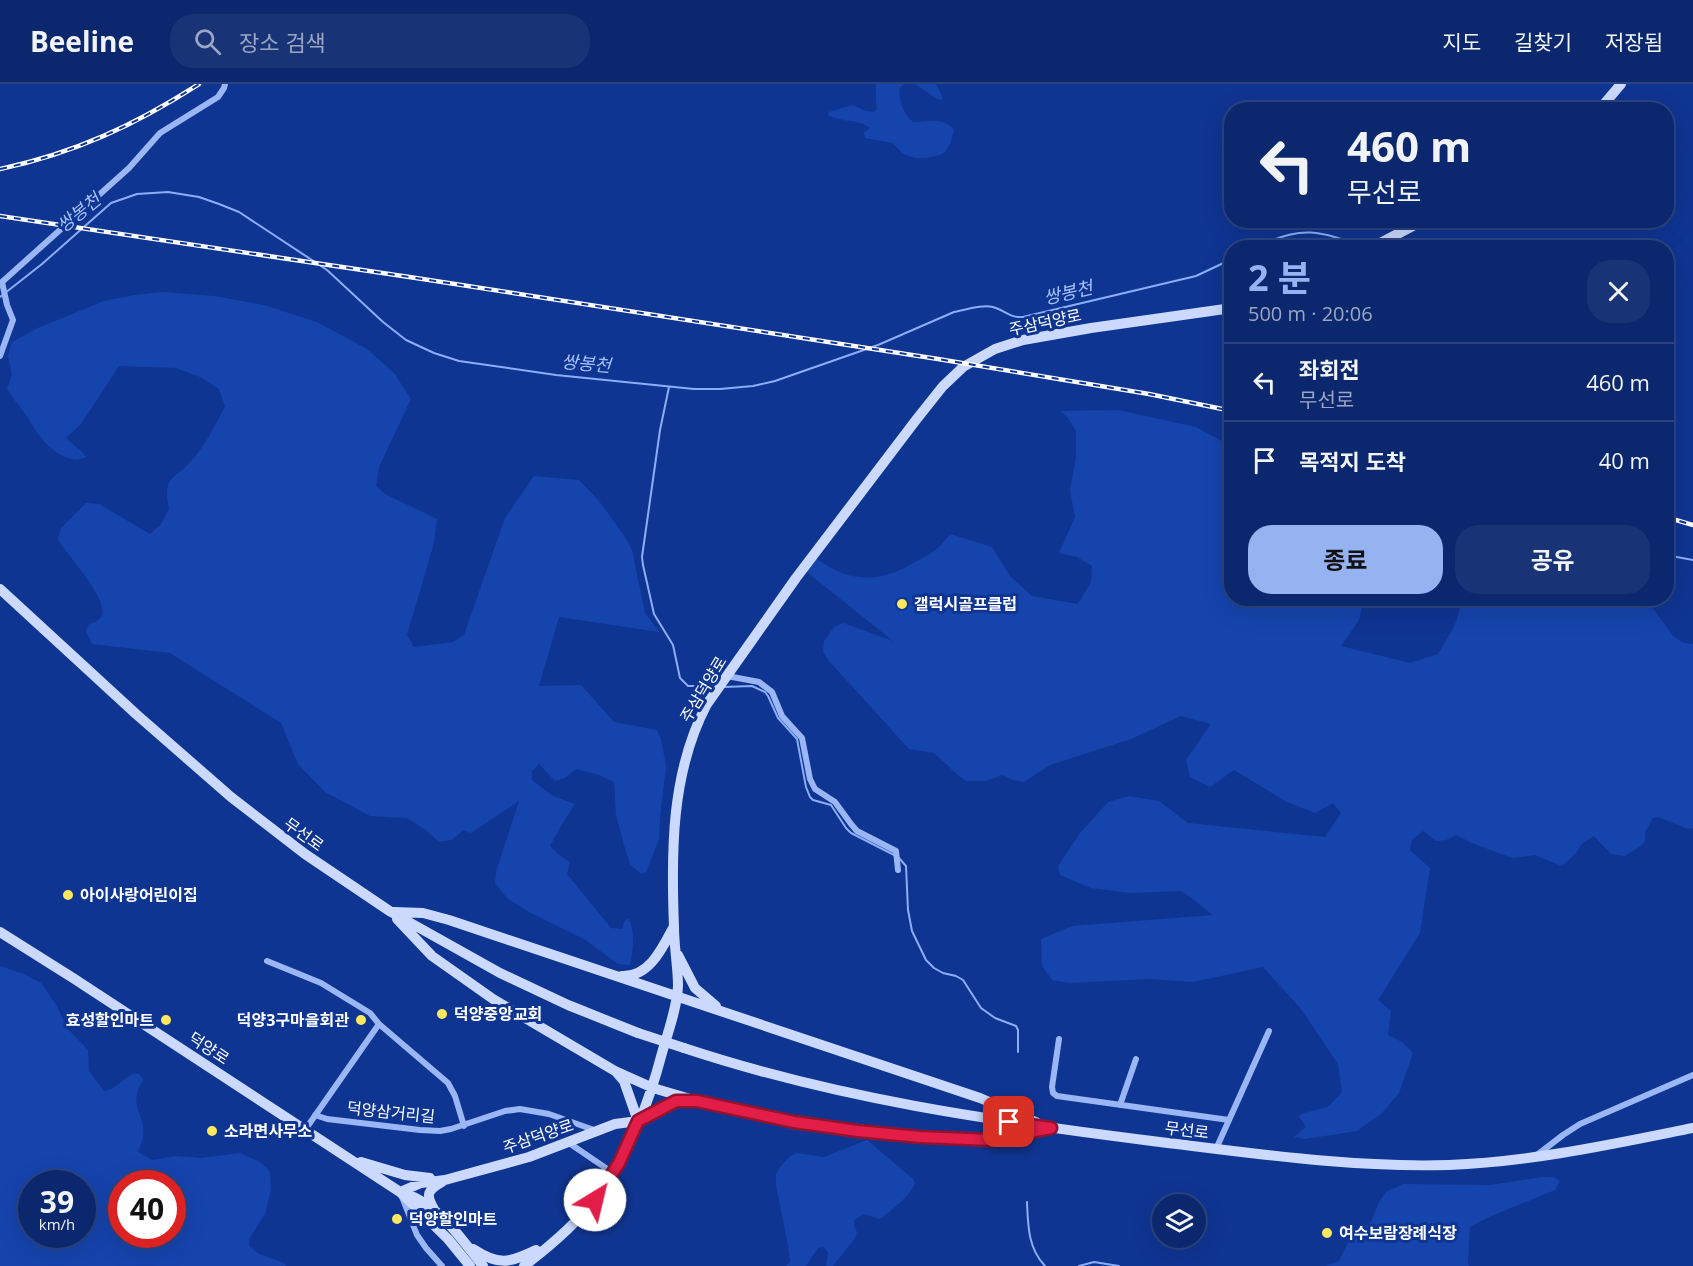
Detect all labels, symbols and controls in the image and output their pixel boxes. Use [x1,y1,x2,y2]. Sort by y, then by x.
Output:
search box [170,14,590,68]
text: Beeline [30,22,134,60]
icon: search [191,25,224,58]
text: 장소 검색 [239,27,326,57]
text: 지도 [1442,28,1481,56]
text: 길찾기 [1514,28,1572,56]
text: 저장됨 [1605,28,1663,56]
text: 460 m [1347,117,1471,174]
icon: left [1248,126,1326,204]
text: 무선로 [1347,173,1422,210]
water label: 쌍봉천 [52,186,107,237]
text: 2 분 [1248,253,1311,302]
button: close [1587,260,1650,323]
water label: 쌍봉천 [1041,274,1097,309]
text: 500 m · 20:06 [1248,300,1373,327]
street label: 주삼덕양로 [1007,304,1084,340]
water label: 쌍봉천 [560,349,614,377]
text: 좌회전 [1299,354,1360,384]
icon: left [1248,366,1281,399]
text: 460 m [1586,367,1650,397]
text: 무선로 [1299,386,1354,413]
icon: arrive [1248,444,1281,477]
text: 40 m [1599,445,1650,475]
text: 목적지 도착 [1299,446,1406,476]
button: 종료 [1248,525,1443,594]
button: 공유 [1455,525,1650,594]
place label: 갤럭시골프클럽 [914,593,1017,615]
marker: 갤럭시골프클럽 [895,597,909,611]
street label: 주삼덕양로 [675,652,732,726]
street label: 무선로 [280,812,329,856]
place label: 아이사랑어린이집 [80,884,198,906]
marker: 아이사랑어린이집 [61,888,75,902]
place label: 덕양중앙교회 [454,1003,542,1025]
marker: 덕양중앙교회 [435,1007,449,1021]
place label: 효성할인마트 [66,1009,154,1031]
place label: 덕양3구마을회관 [237,1009,349,1031]
marker: 효성할인마트 [159,1013,173,1027]
marker: 덕양3구마을회관 [354,1013,368,1027]
street label: 덕양로 [184,1027,234,1069]
street label: 덕양삼거리길 [346,1096,436,1128]
pin [983,1096,1034,1147]
icon: arrive [992,1105,1025,1138]
street label: 주삼덕양로 [500,1114,577,1158]
street label: 무선로 [1164,1116,1211,1144]
place label: 소라면사무소 [224,1120,313,1142]
marker: 소라면사무소 [205,1124,219,1138]
position arrow [563,1168,627,1232]
speed limit sign: 40 [108,1170,186,1248]
text: 39 [40,1181,74,1222]
map controls [1152,1194,1206,1248]
button: layers [1152,1194,1206,1248]
place label: 덕양할인마트 [409,1208,498,1230]
marker: 덕양할인마트 [390,1212,404,1226]
text: km/h [39,1214,75,1234]
place label: 여수보람장례식장 [1339,1222,1457,1244]
marker: 여수보람장례식장 [1320,1226,1334,1240]

